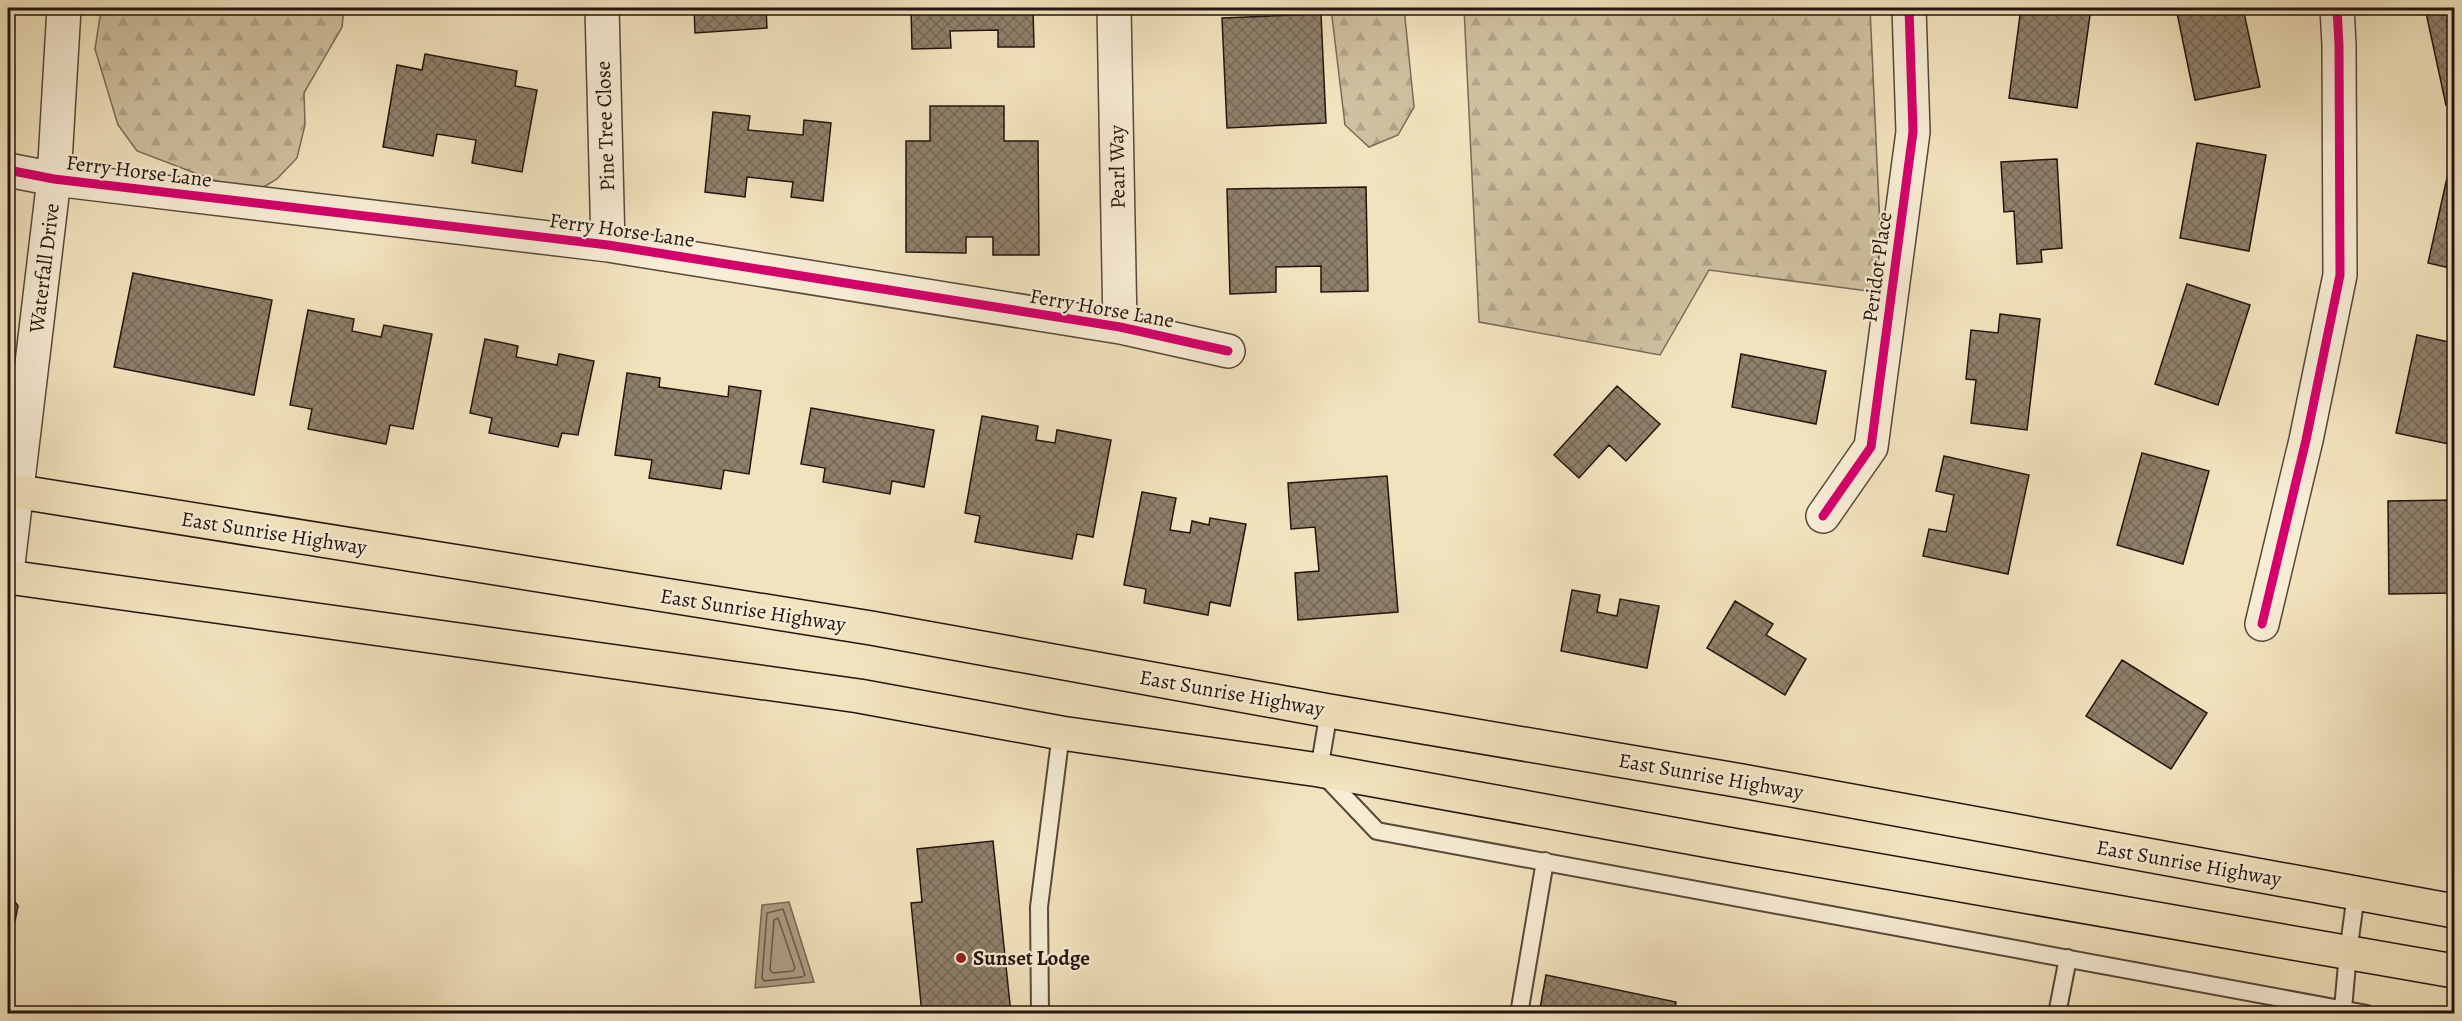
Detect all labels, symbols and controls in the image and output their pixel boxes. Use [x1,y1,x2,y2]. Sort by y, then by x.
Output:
street label: Pine Tree Close [589,60,621,192]
street label: Pearl Way [1102,124,1132,209]
street label: Ferry Horse Lane [65,148,213,194]
street label: Waterfall Drive [22,202,66,335]
street label: Ferry Horse Lane [548,206,696,254]
street label: Peridot Place [1855,210,1899,324]
street label: Ferry Horse Lane [1027,281,1177,335]
street label: East Sunrise Highway [179,505,369,562]
street label: East Sunrise Highway [658,582,848,639]
street label: East Sunrise Highway [1137,663,1327,723]
street label: East Sunrise Highway [1616,746,1806,806]
street label: East Sunrise Highway [2094,833,2284,893]
place label: Sunset Lodge [973,944,1090,972]
marker: Sunset Lodge [954,951,968,965]

